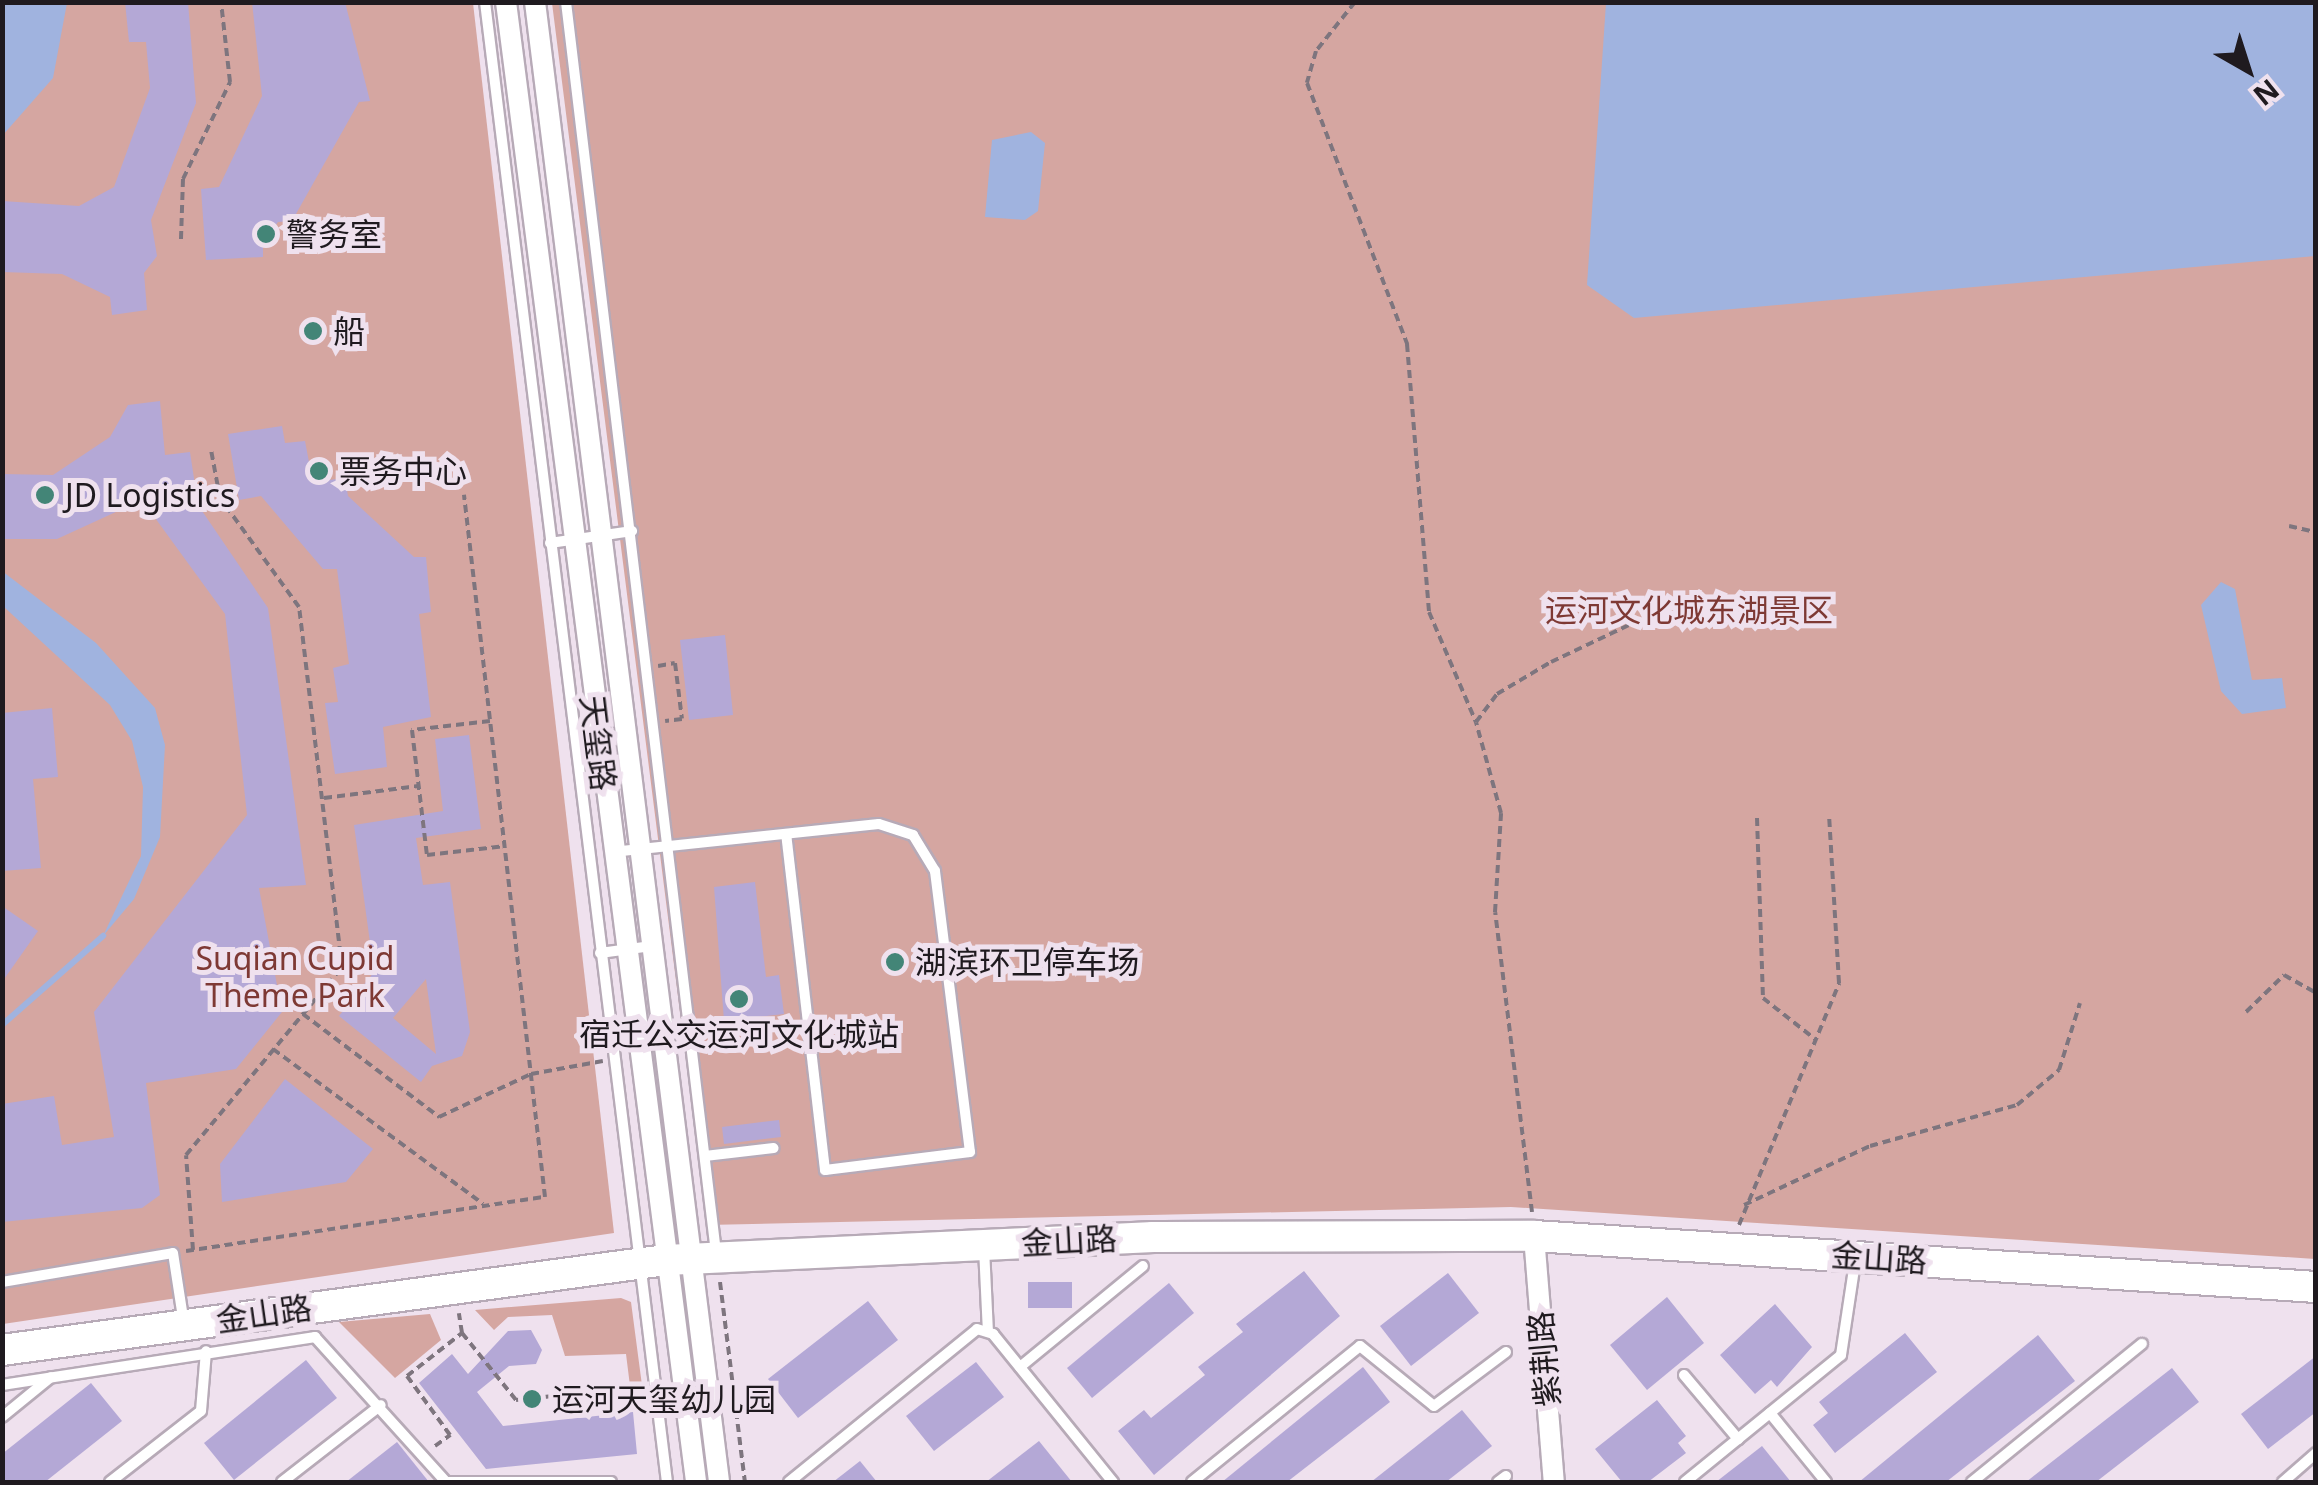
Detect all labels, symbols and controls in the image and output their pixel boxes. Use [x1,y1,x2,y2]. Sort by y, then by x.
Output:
north arrow [2198,20,2298,120]
text: N [2246,71,2288,115]
place label: 警务室 [286,215,382,253]
marker: 警务室 [255,223,277,245]
place label: 船 [333,312,365,350]
marker: 船 [302,320,324,342]
place label: 票务中心 [339,452,467,490]
marker: 票务中心 [308,460,330,482]
place label: JD Logistics [65,476,235,514]
marker: JD Logistics [34,484,56,506]
park label: 运河文化城东湖景区 [1545,591,1833,629]
street label: 天玺路 [573,693,623,793]
park label: Suqian Cupid Theme Park [196,940,394,1015]
place label: 湖滨环卫停车场 [915,943,1139,981]
marker: 湖滨环卫停车场 [884,951,906,973]
marker: 宿迁公交运河文化城站 [728,988,750,1010]
place label: 宿迁公交运河文化城站 [579,1015,899,1053]
street label: 金山路 [1020,1219,1118,1263]
street label: 金山路 [1830,1235,1928,1281]
street label: 金山路 [214,1288,314,1340]
street label: 紫荆路 [1521,1310,1567,1408]
place label: 运河天玺幼儿园 [552,1380,776,1418]
marker: 运河天玺幼儿园 [521,1388,543,1410]

